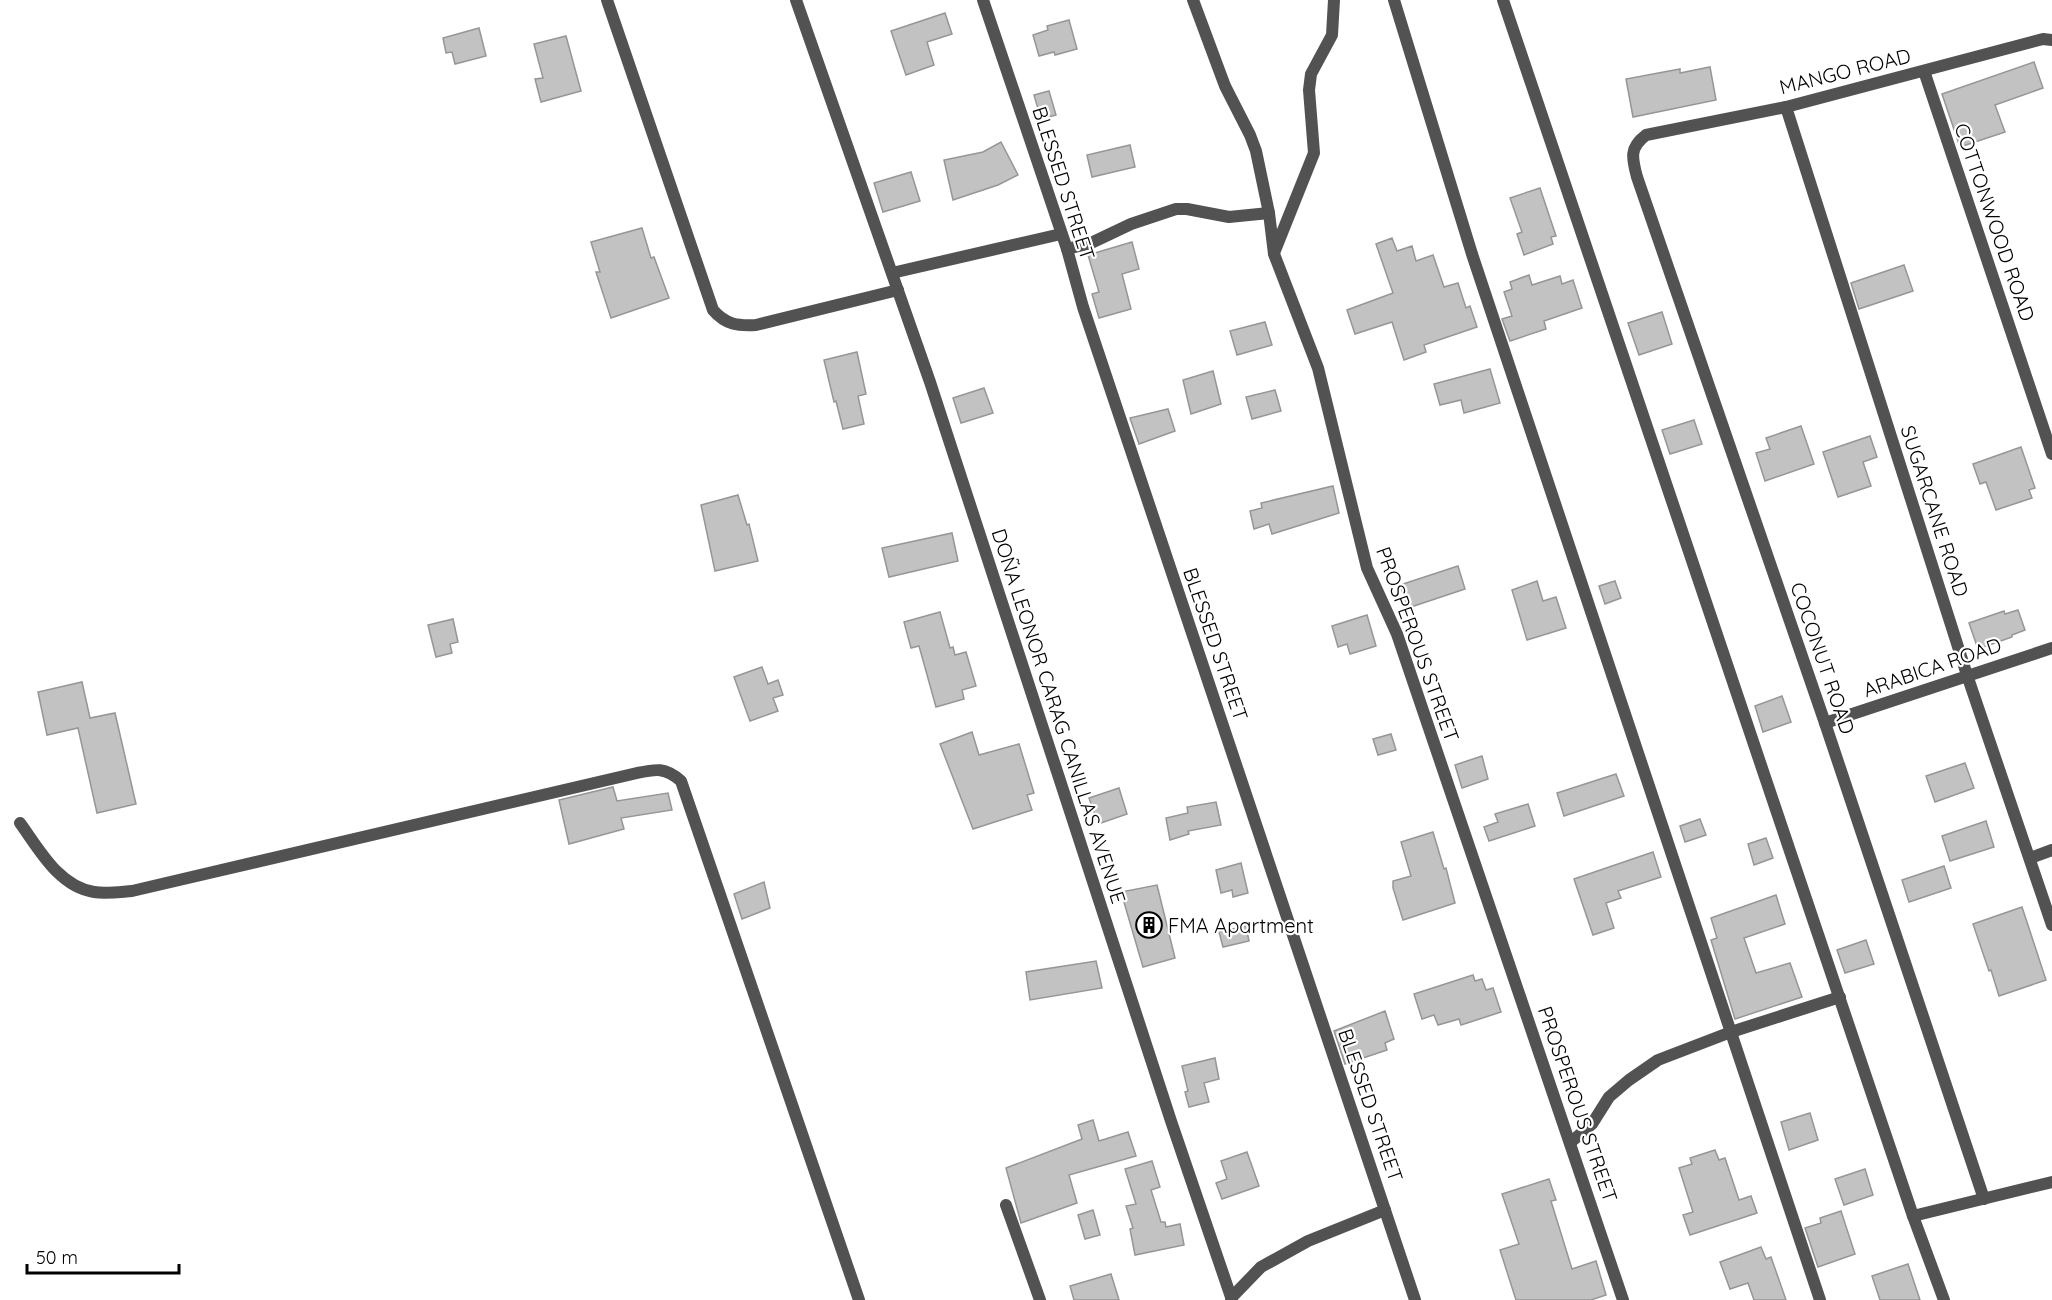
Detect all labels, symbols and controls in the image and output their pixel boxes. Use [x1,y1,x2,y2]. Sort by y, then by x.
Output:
street label: MANGO ROAD [1777,43,1913,99]
street label: BLESSED STREET [1027,103,1101,263]
street label: COTTONWOOD ROAD [1949,120,2041,324]
street label: SUGARCANE ROAD [1896,422,1974,600]
street label: DOÑA LEONOR CARAG CANILLAS AVENUE [986,525,1132,907]
street label: PROSPEROUS STREET [1371,543,1465,745]
street label: BLESSED STREET [1178,564,1254,724]
street label: COCONUT ROAD [1785,579,1861,737]
street label: ARABICA ROAD [1860,632,2004,702]
building icon: FMA Apartment [1134,910,1164,940]
place label: FMA Apartment [1168,913,1314,938]
street label: PROSPEROUS STREET [1533,1003,1623,1205]
street label: BLESSED STREET [1333,1025,1409,1185]
scale bar [27,1237,178,1275]
text: 50 m [36,1246,78,1269]

